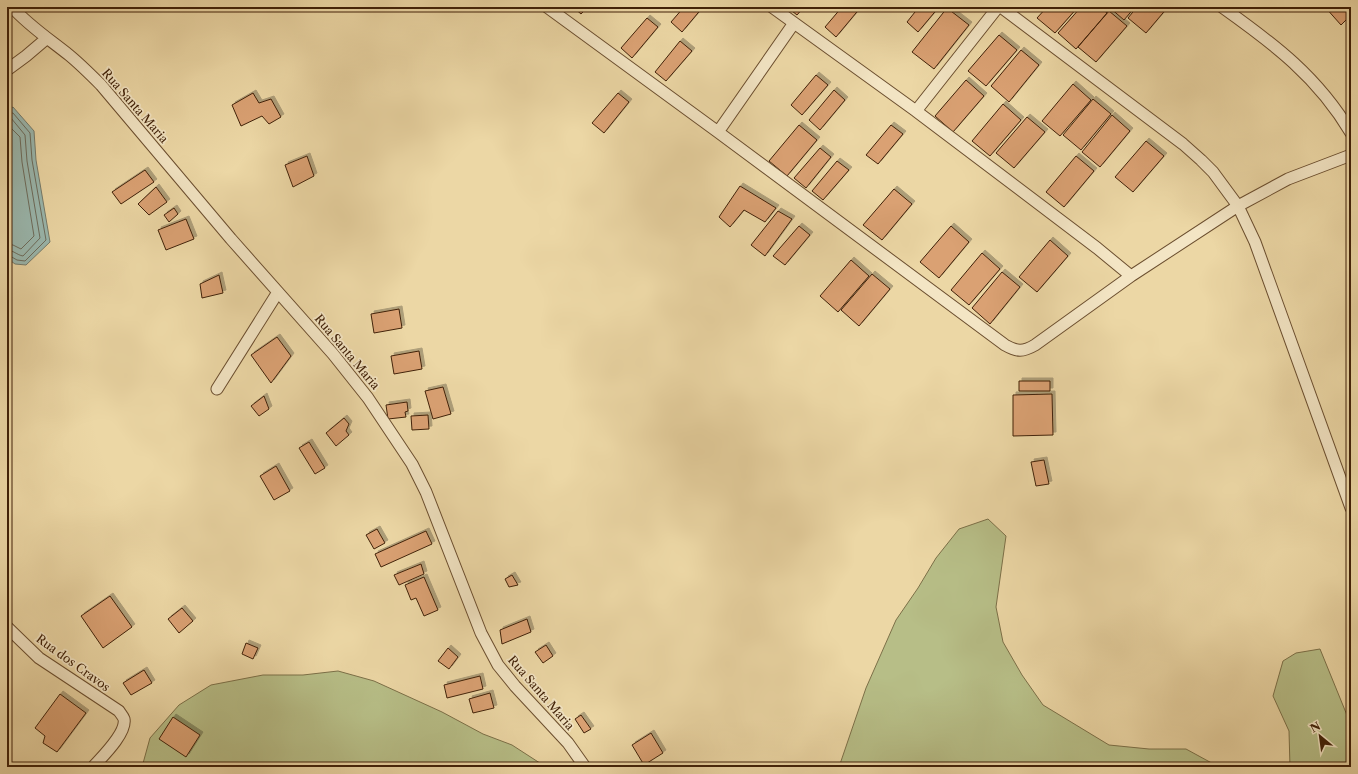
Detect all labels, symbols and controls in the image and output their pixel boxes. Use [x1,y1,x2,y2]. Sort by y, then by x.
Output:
street label: Rua Santa Maria [99,65,172,146]
street label: Rua Santa Maria [312,311,384,393]
street label: Rua dos Cravos [33,631,113,694]
street label: Rua Santa Maria [505,652,578,733]
north arrow [1300,716,1340,756]
text: N [1308,719,1323,736]

